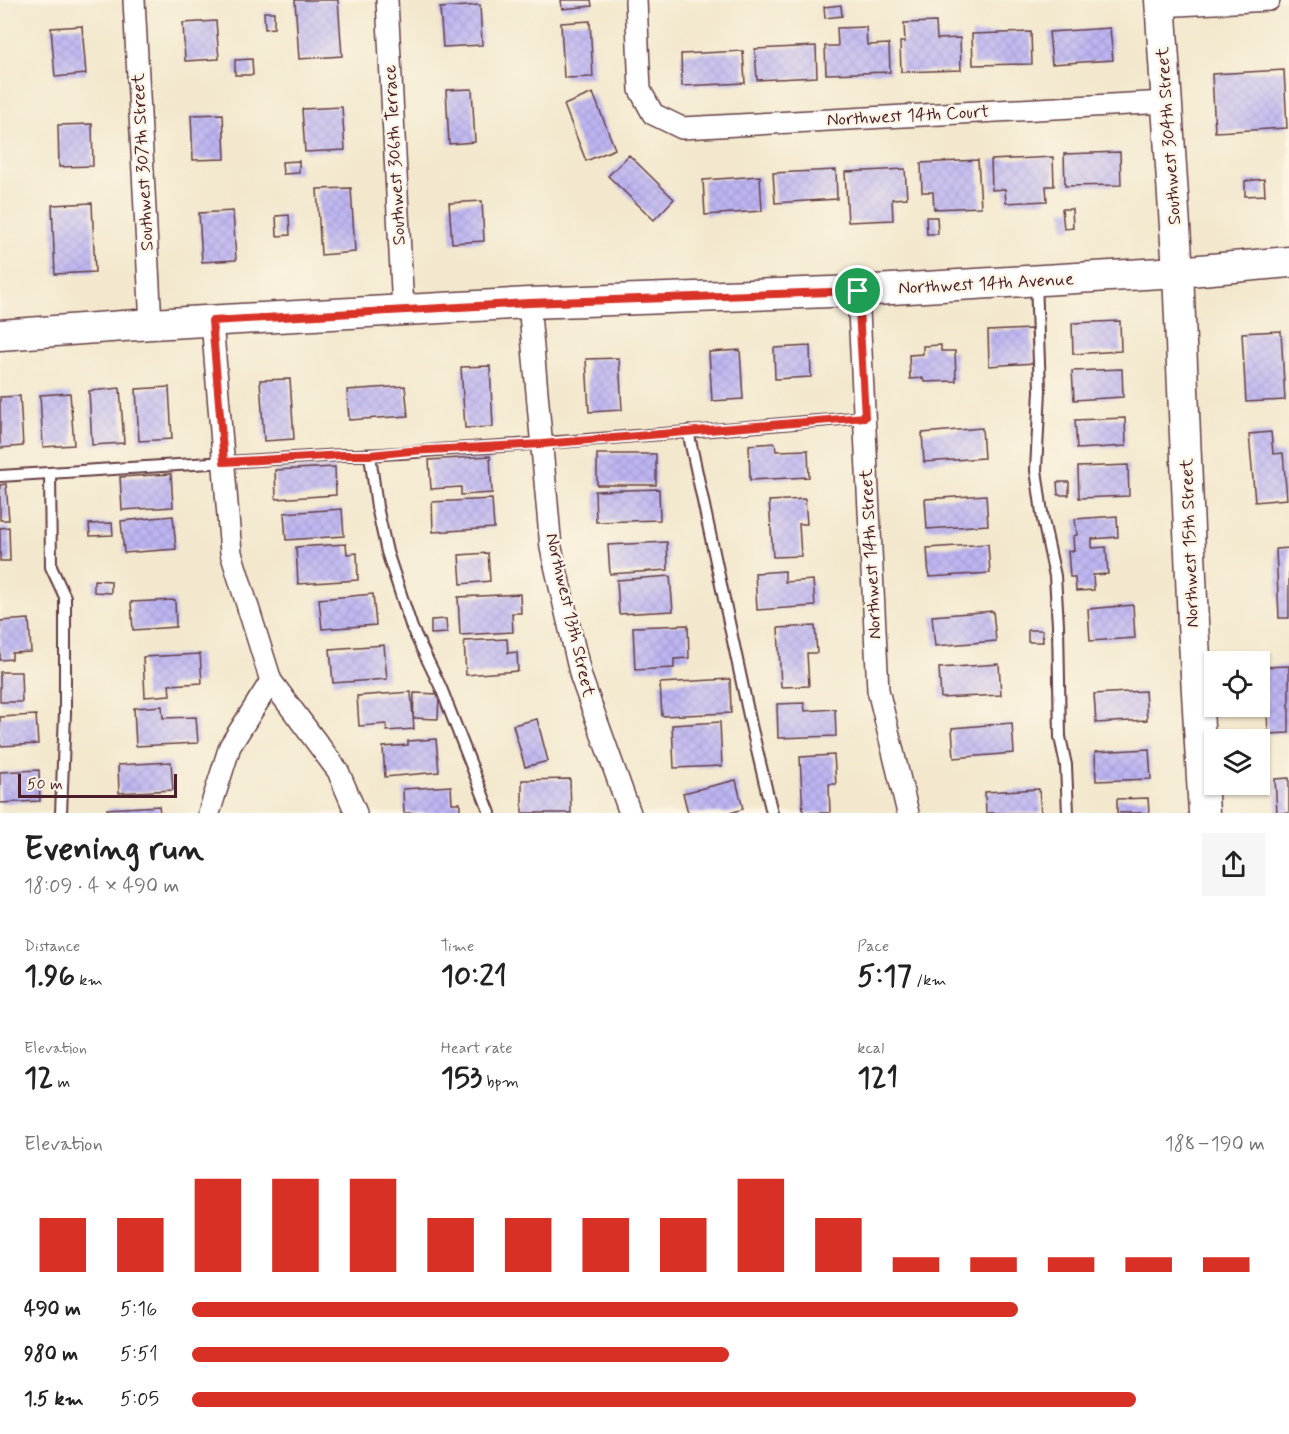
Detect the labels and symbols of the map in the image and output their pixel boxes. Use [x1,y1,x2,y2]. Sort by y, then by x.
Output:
street label: Southwest 304th Street [1151,46,1187,226]
street label: Southwest 306th Terrace [378,64,412,246]
street label: Southwest 307th Street [126,72,160,251]
street label: Northwest 14th Court [826,100,990,132]
pin [832,265,883,316]
street label: Northwest 14th Avenue [898,267,1075,301]
street label: Northwest 15th Street [1175,457,1205,628]
street label: Northwest 14th Street [855,468,887,640]
street label: Northwest 13th Street [539,531,601,700]
scale bar [18,771,177,798]

